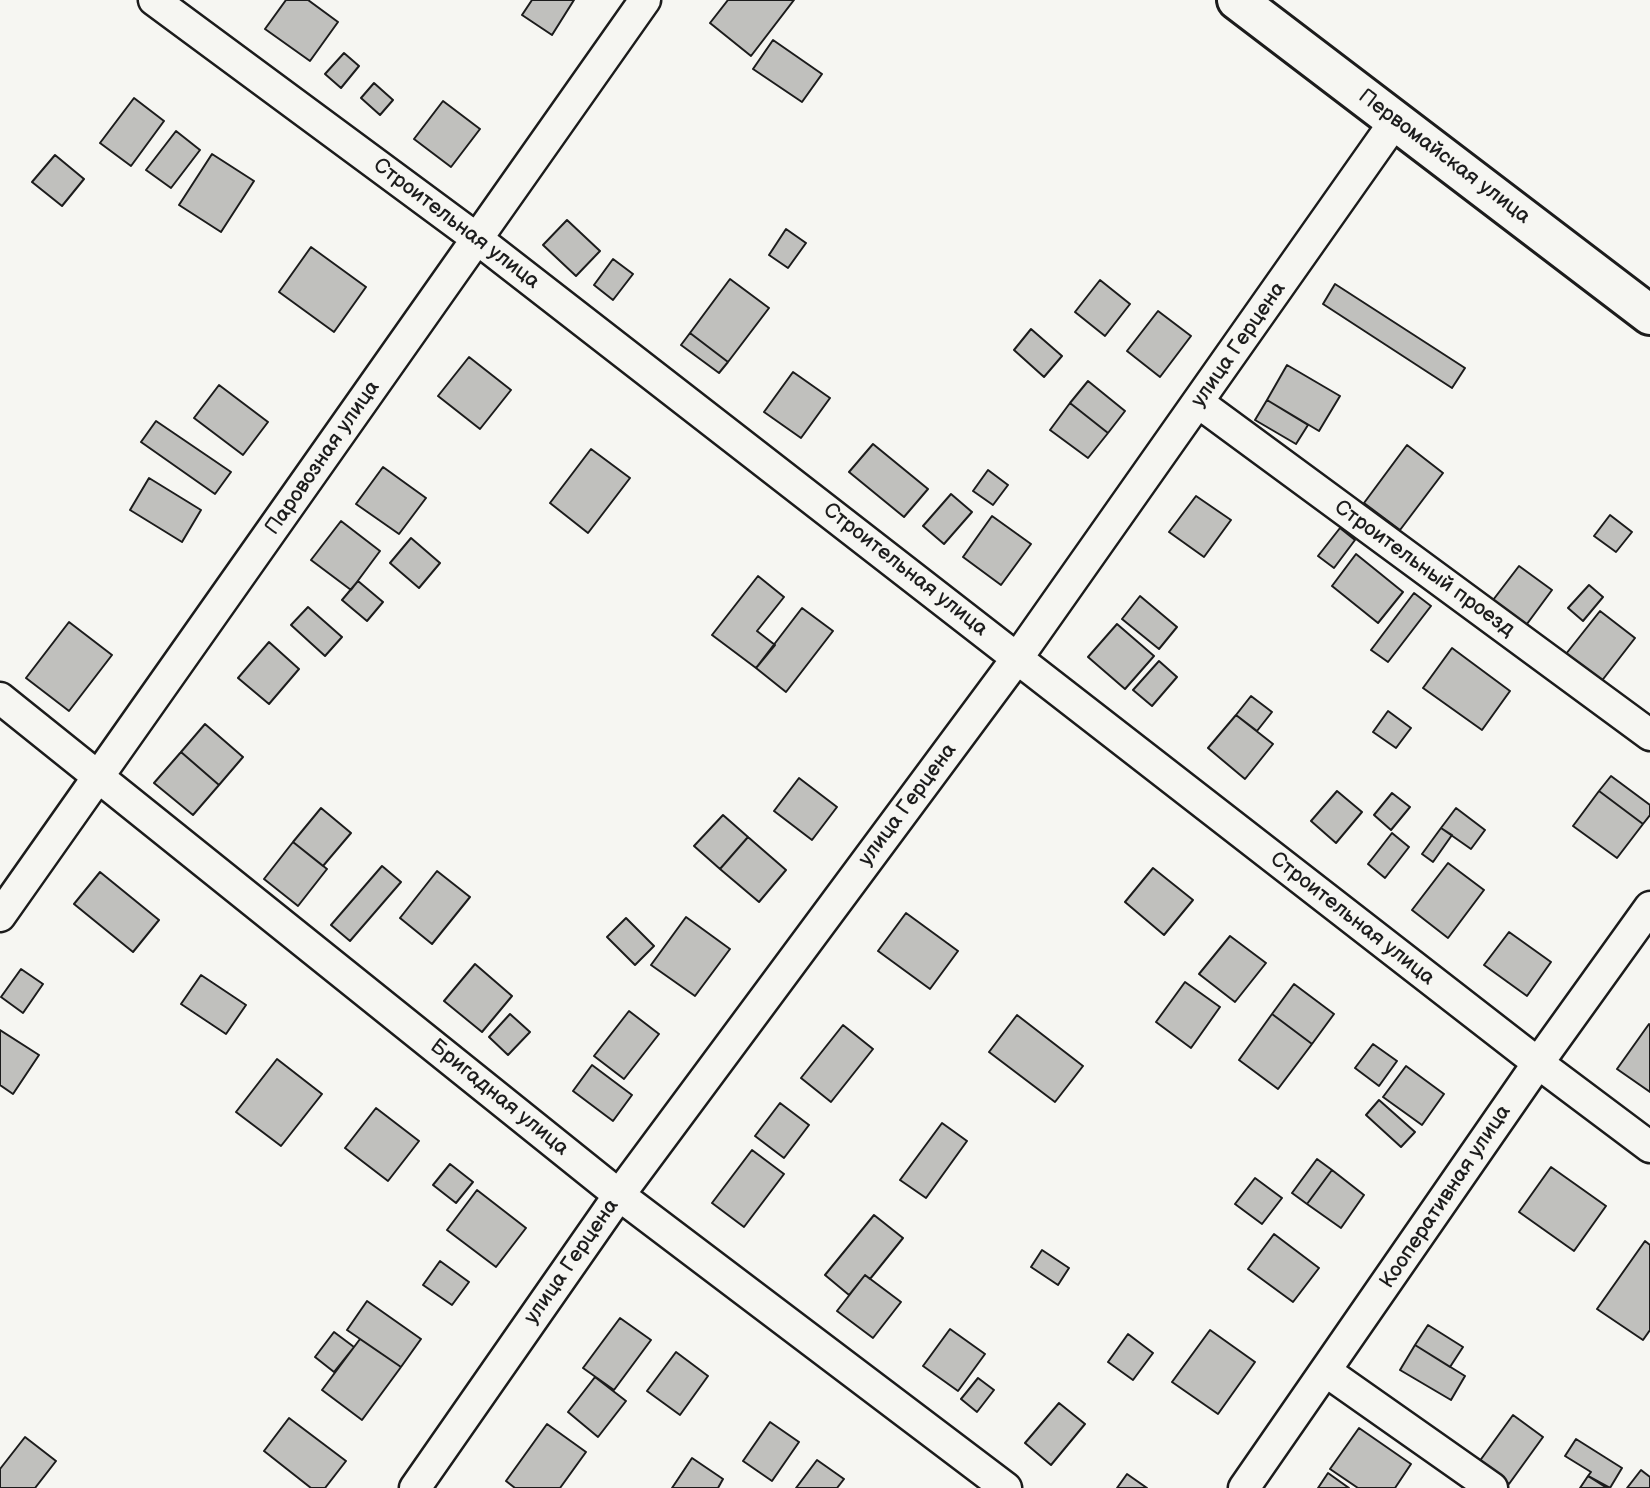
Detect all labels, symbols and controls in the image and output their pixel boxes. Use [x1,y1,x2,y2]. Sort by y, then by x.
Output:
street label: Первомайская улица [1353,84,1535,230]
street label: Строительная улица [368,153,544,295]
street label: улица Герцена [1186,277,1292,413]
street label: Паровозная улица [260,376,386,540]
street label: Строительный проезд [1329,495,1519,643]
street label: Строительная улица [818,498,992,642]
street label: улица Герцена [854,739,962,871]
street label: Строительная улица [1265,847,1439,991]
street label: Бригадная улица [425,1034,573,1162]
street label: Кооперативная улица [1375,1101,1517,1293]
street label: улица Герцена [519,1194,625,1330]

